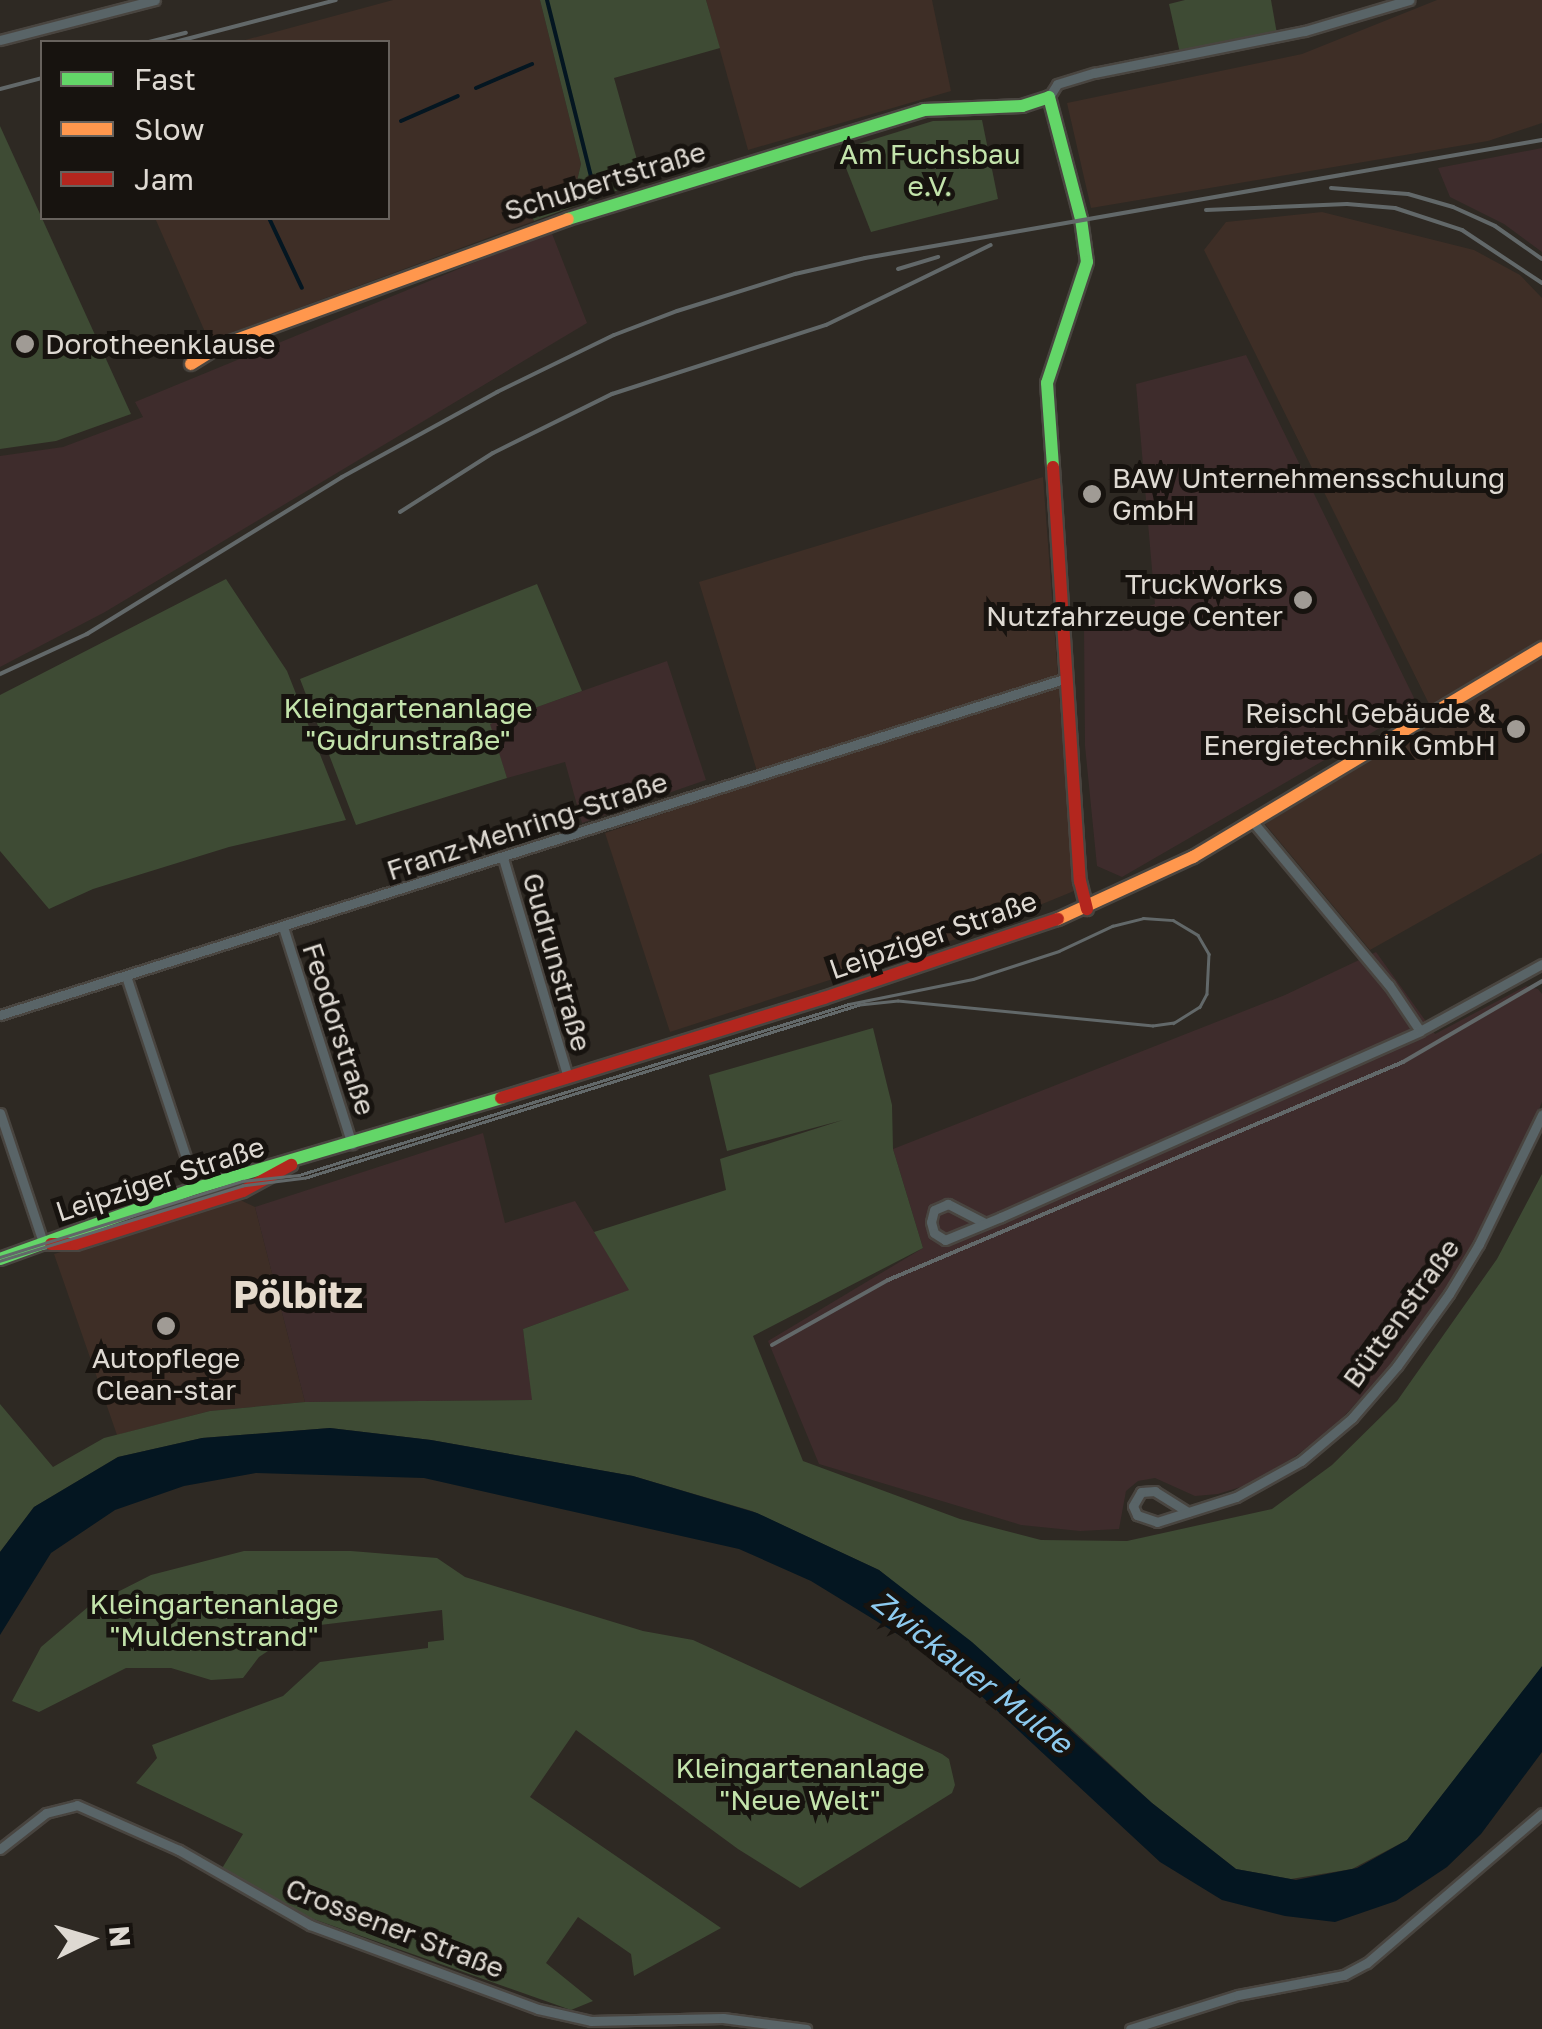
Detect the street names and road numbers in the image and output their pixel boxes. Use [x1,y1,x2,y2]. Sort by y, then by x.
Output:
street label: Schubertstraße [500,134,710,228]
street label: Franz-Mehring-Straße [382,765,672,887]
street label: Gudrunstraße [515,869,599,1055]
street label: Leipziger Straße [825,884,1041,986]
street label: Feodorstraße [295,939,383,1119]
street label: Leipziger Straße [51,1129,269,1229]
street label: Büttenstraße [1336,1232,1466,1394]
street label: Crossener Straße [281,1871,509,1985]

